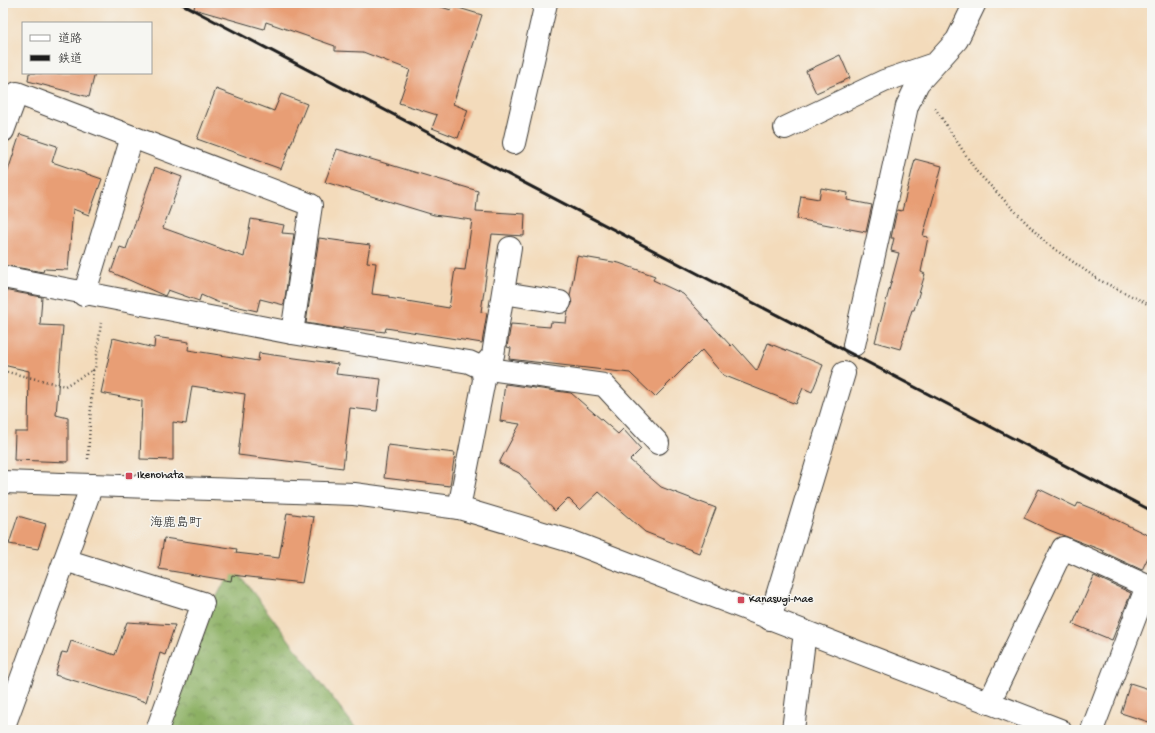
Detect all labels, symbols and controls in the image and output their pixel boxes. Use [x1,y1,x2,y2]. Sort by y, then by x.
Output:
legend [22,22,152,74]
text: 道路 [58,32,82,47]
text: 鉄道 [58,52,82,67]
place label: Ikenohata [137,470,185,482]
marker: Ikenohata [124,471,134,481]
district label: 海鹿島町 [150,516,202,531]
place label: Kanasugi-Mae [749,594,814,606]
marker: Kanasugi-Mae [736,595,746,605]

